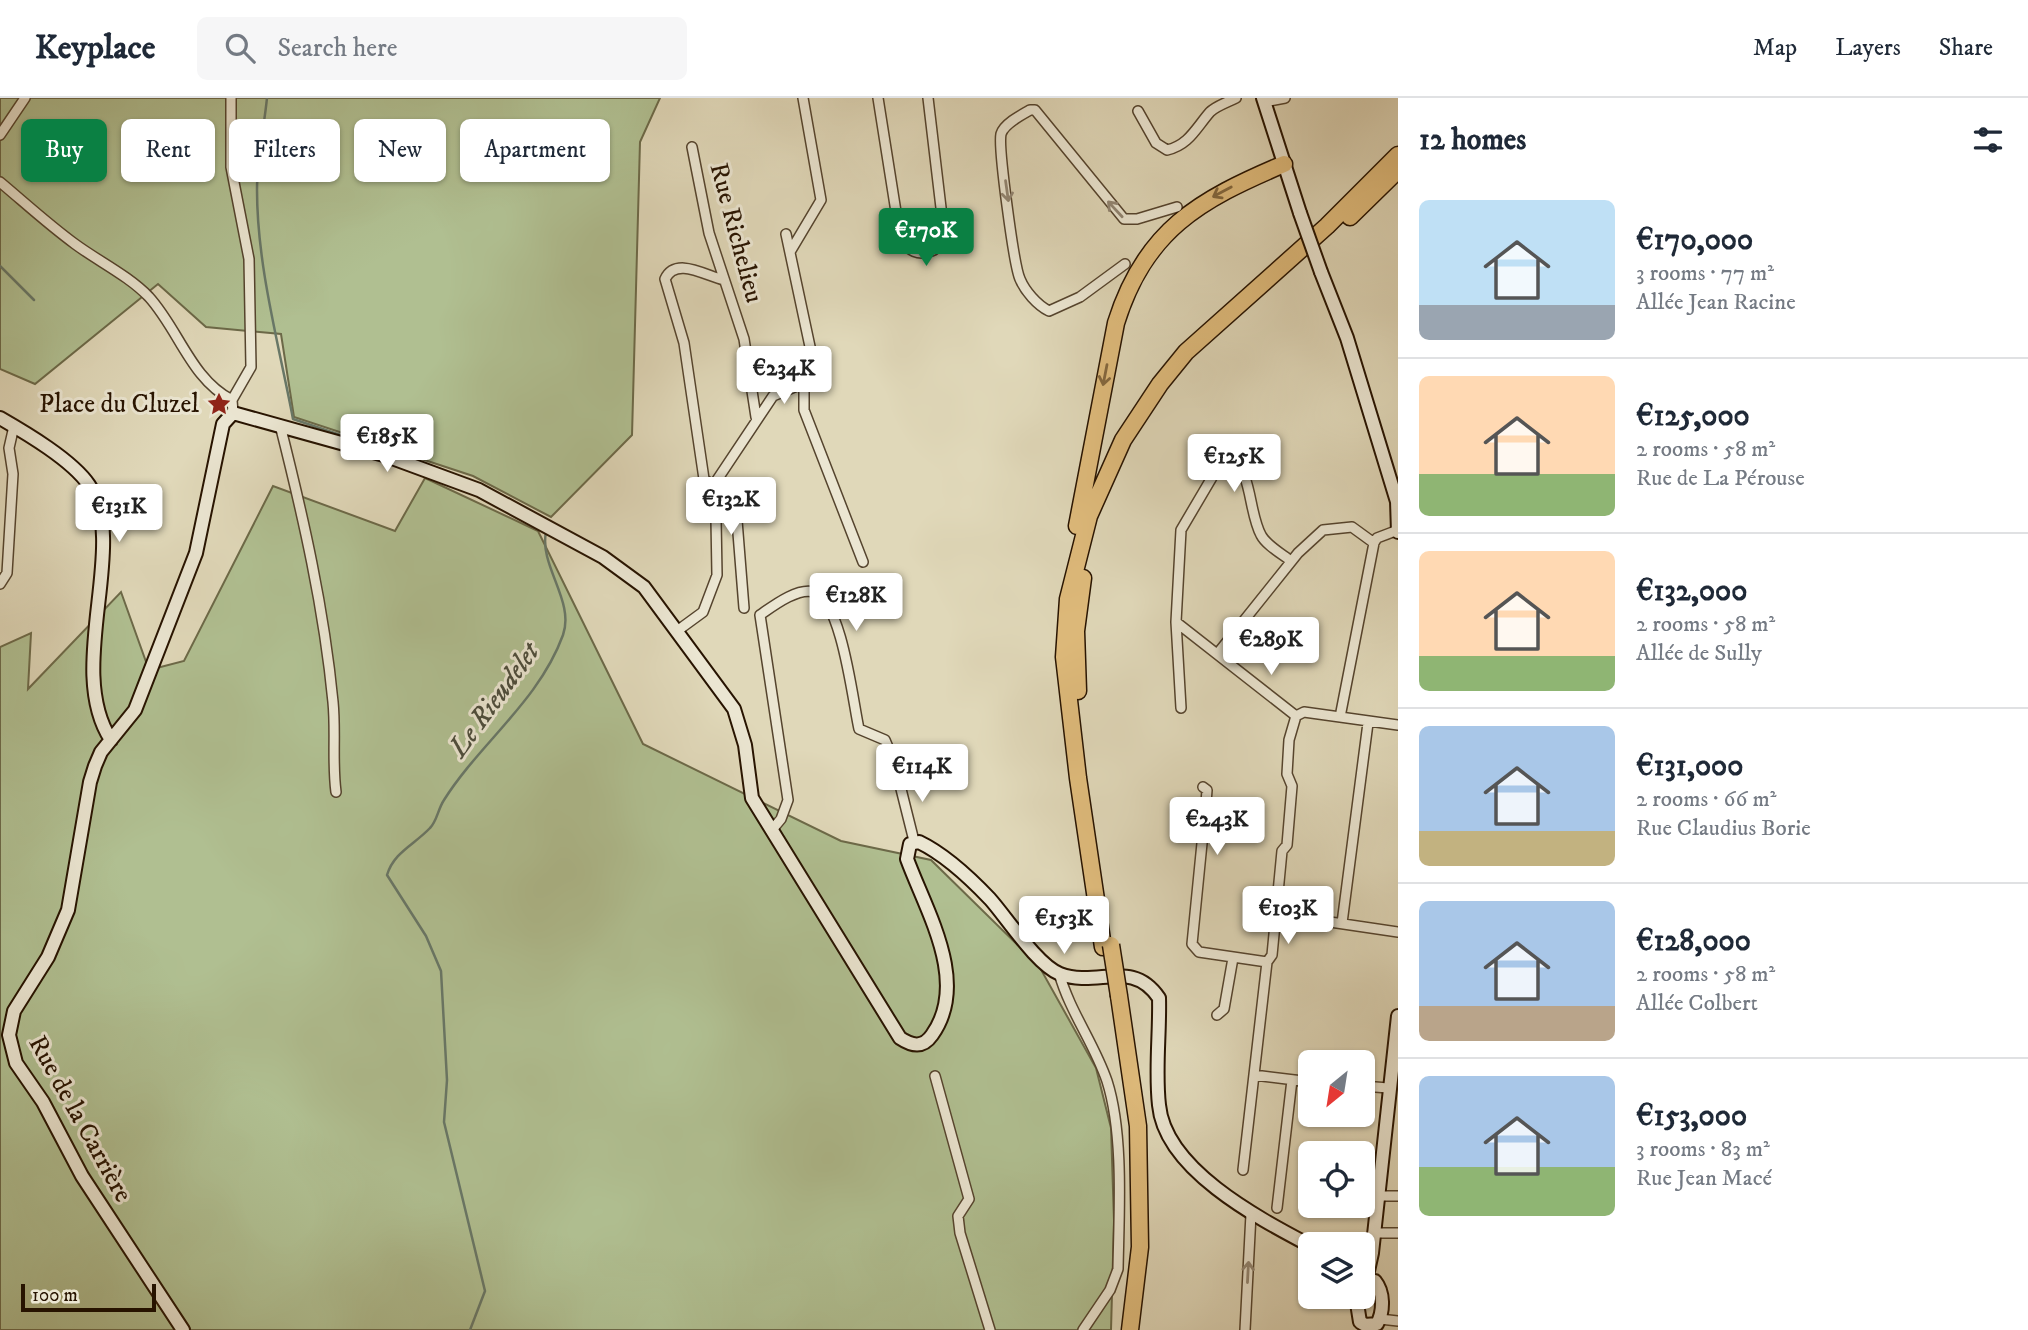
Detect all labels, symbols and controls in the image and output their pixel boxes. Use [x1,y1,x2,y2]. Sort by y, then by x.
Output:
search box [197,17,687,80]
text: Keyplace [35,28,155,69]
icon: search [221,29,259,67]
text: Search here [277,32,398,65]
text: Map [1753,33,1797,63]
text: Layers [1835,33,1901,63]
text: Share [1939,33,1993,63]
chip: Buy [21,119,107,182]
chip: Rent [121,119,215,182]
chip: Filters [229,119,340,182]
chip: New [354,119,446,182]
chip: Apartment [460,119,610,182]
icon: filters [1969,121,2007,159]
text: 12 homes [1419,122,1526,159]
street label: Rue Richelieu [701,159,771,307]
one-way arrow [1001,179,1014,201]
one-way arrow [1212,186,1233,199]
one-way arrow [1106,200,1123,217]
pin: €170K [877,208,975,268]
text: €170K [895,216,957,245]
text: €170,000 [1636,222,1753,259]
icon: home [1475,228,1559,312]
text: 3 rooms · 77 m² [1636,259,1774,288]
text: Allée Jean Racine [1636,288,1796,317]
pin: €234K [735,346,833,406]
text: €234K [753,354,815,383]
one-way arrow [1097,363,1111,386]
place label: Place du Cluzel [39,388,199,421]
place icon: Place du Cluzel [205,390,233,418]
text: €125,000 [1636,398,1750,435]
icon: home [1475,404,1559,488]
pin: €185K [338,414,436,474]
text: €185K [356,422,418,451]
pin: €125K [1185,434,1283,494]
text: 2 rooms · 58 m² [1636,435,1775,464]
text: €125K [1204,442,1264,471]
text: Rue de La Pérouse [1636,464,1805,493]
pin: €132K [682,478,780,537]
pin: €131K [70,484,168,544]
text: €132K [702,485,760,514]
text: €131K [91,492,147,521]
text: €132,000 [1636,573,1747,610]
pin: €128K [807,574,905,633]
icon: home [1475,579,1559,663]
text: €128K [826,581,886,610]
text: 2 rooms · 58 m² [1636,610,1775,639]
pin: €289K [1222,618,1320,677]
text: €289K [1239,625,1303,654]
water label: Le Rieudelet [440,634,549,766]
text: Allée de Sully [1636,639,1762,668]
pin: €114K [873,744,971,804]
text: €131,000 [1636,748,1743,785]
text: €114K [892,752,952,781]
icon: home [1475,754,1559,838]
text: 2 rooms · 66 m² [1636,785,1776,814]
pin: €243K [1168,798,1266,857]
text: €243K [1186,805,1248,834]
text: Rue Claudius Borie [1636,814,1811,843]
pin: €103K [1239,886,1337,946]
text: €103K [1259,894,1317,923]
pin: €153K [1015,896,1113,956]
text: €153K [1035,904,1093,933]
text: €128,000 [1636,923,1751,960]
icon: home [1475,929,1559,1013]
text: 2 rooms · 58 m² [1636,960,1775,989]
text: Allée Colbert [1636,989,1758,1018]
street label: Rue de la Carrière [21,1030,139,1208]
north arrow [1298,1050,1376,1127]
map controls [1298,1050,1375,1309]
text: €153,000 [1636,1098,1747,1135]
icon: home [1475,1104,1559,1188]
text: 3 rooms · 83 m² [1636,1135,1770,1164]
button: locate [1298,1141,1375,1218]
text: Rue Jean Macé [1636,1164,1772,1193]
button: layers [1298,1232,1375,1309]
one-way arrow [1242,1261,1255,1284]
scale bar [21,1281,156,1313]
text: 100 m [32,1284,78,1307]

